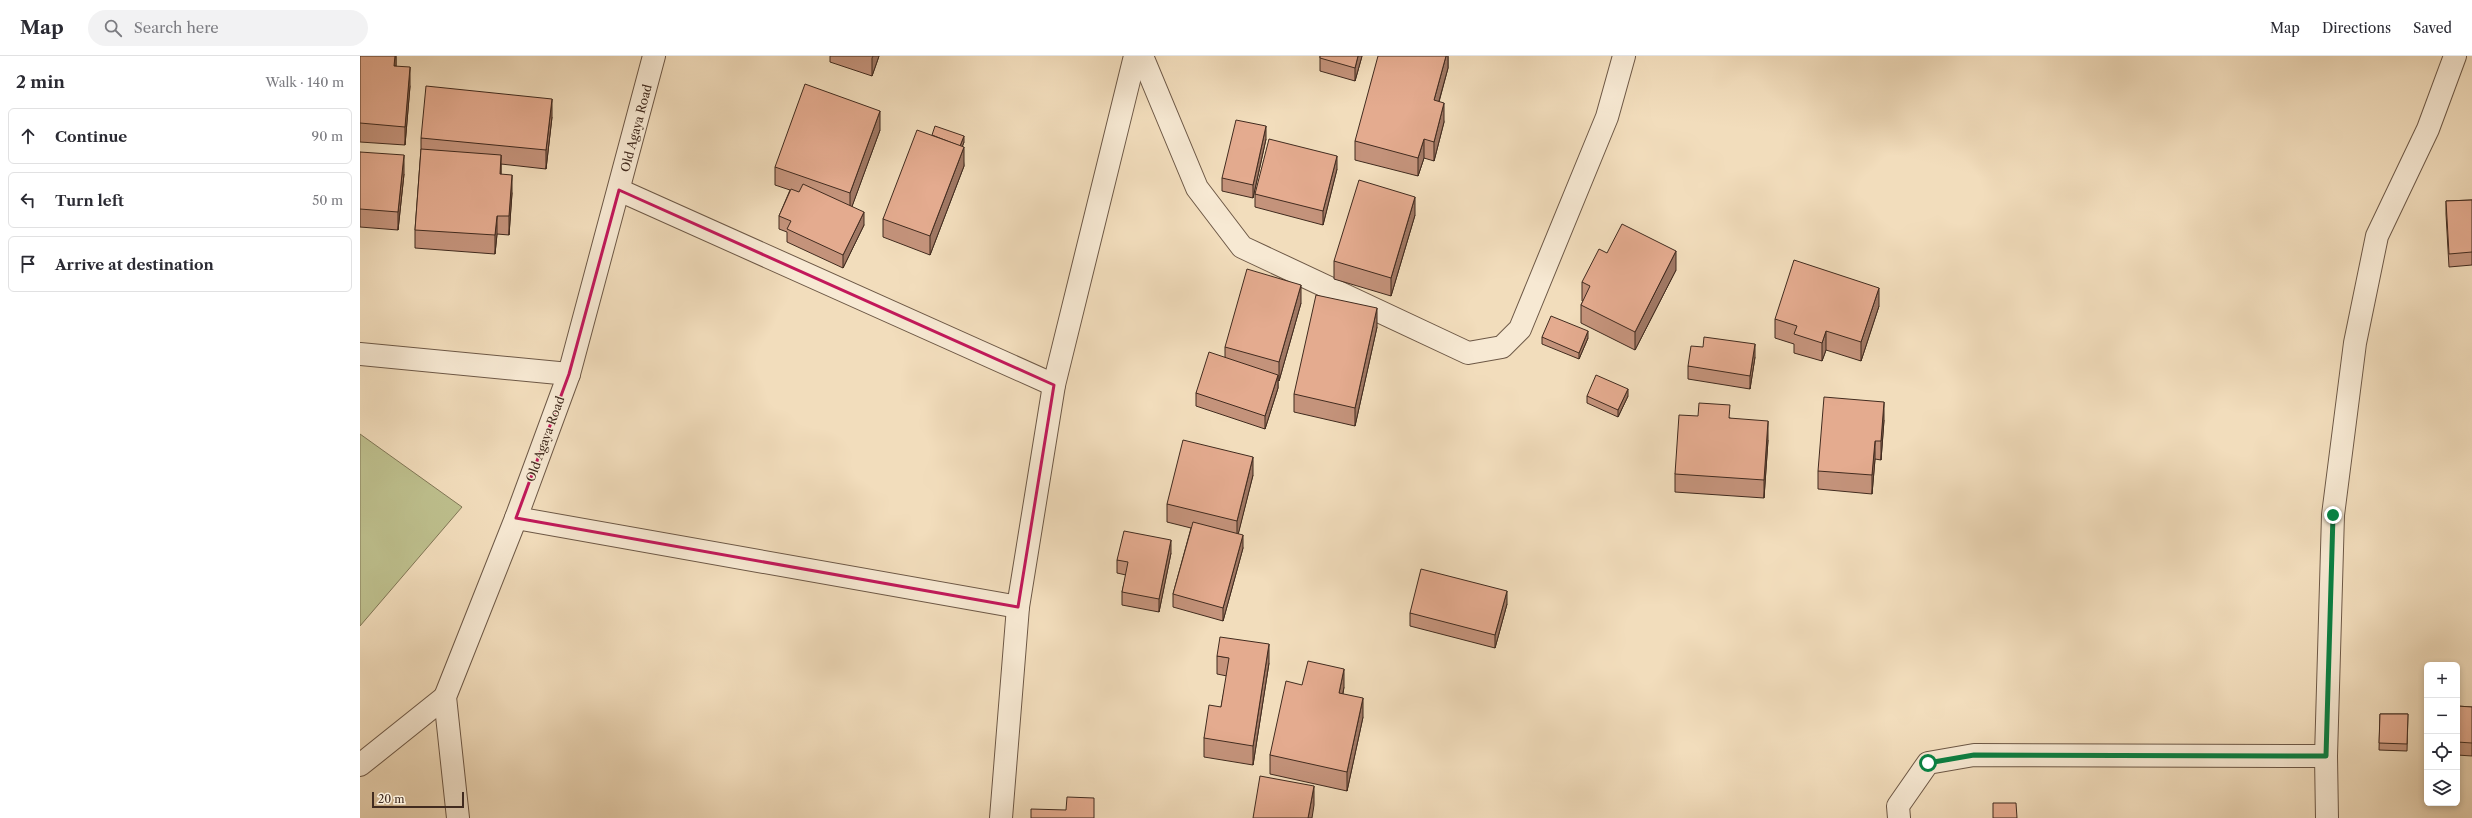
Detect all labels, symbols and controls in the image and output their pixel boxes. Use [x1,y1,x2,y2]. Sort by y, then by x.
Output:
search box [88,10,368,46]
text: Map [20,16,64,39]
icon: search [102,17,124,39]
text: Search here [134,18,219,37]
text: Map [2270,19,2300,37]
text: Directions [2322,19,2391,37]
text: Saved [2413,19,2452,37]
text: 2 min [16,72,65,92]
text: Walk · 140 m [266,74,344,90]
street label: Old Agaya Road [617,82,655,173]
icon: ahead [17,125,39,147]
text: Continue [55,127,127,146]
text: 90 m [312,128,343,144]
icon: left [17,189,39,211]
text: Turn left [55,191,124,210]
text: 50 m [312,192,343,208]
icon: arrive [17,253,39,275]
text: Arrive at destination [55,255,214,274]
street label: Old Agaya Road [523,393,568,484]
route end [2324,506,2342,524]
map controls [2424,662,2460,806]
button: + [2424,662,2460,698]
button: − [2424,698,2460,734]
button: locate [2424,734,2460,770]
route start [1919,754,1937,772]
button: layers [2424,770,2460,806]
scale bar [372,790,464,809]
text: 20 m [378,792,404,806]

